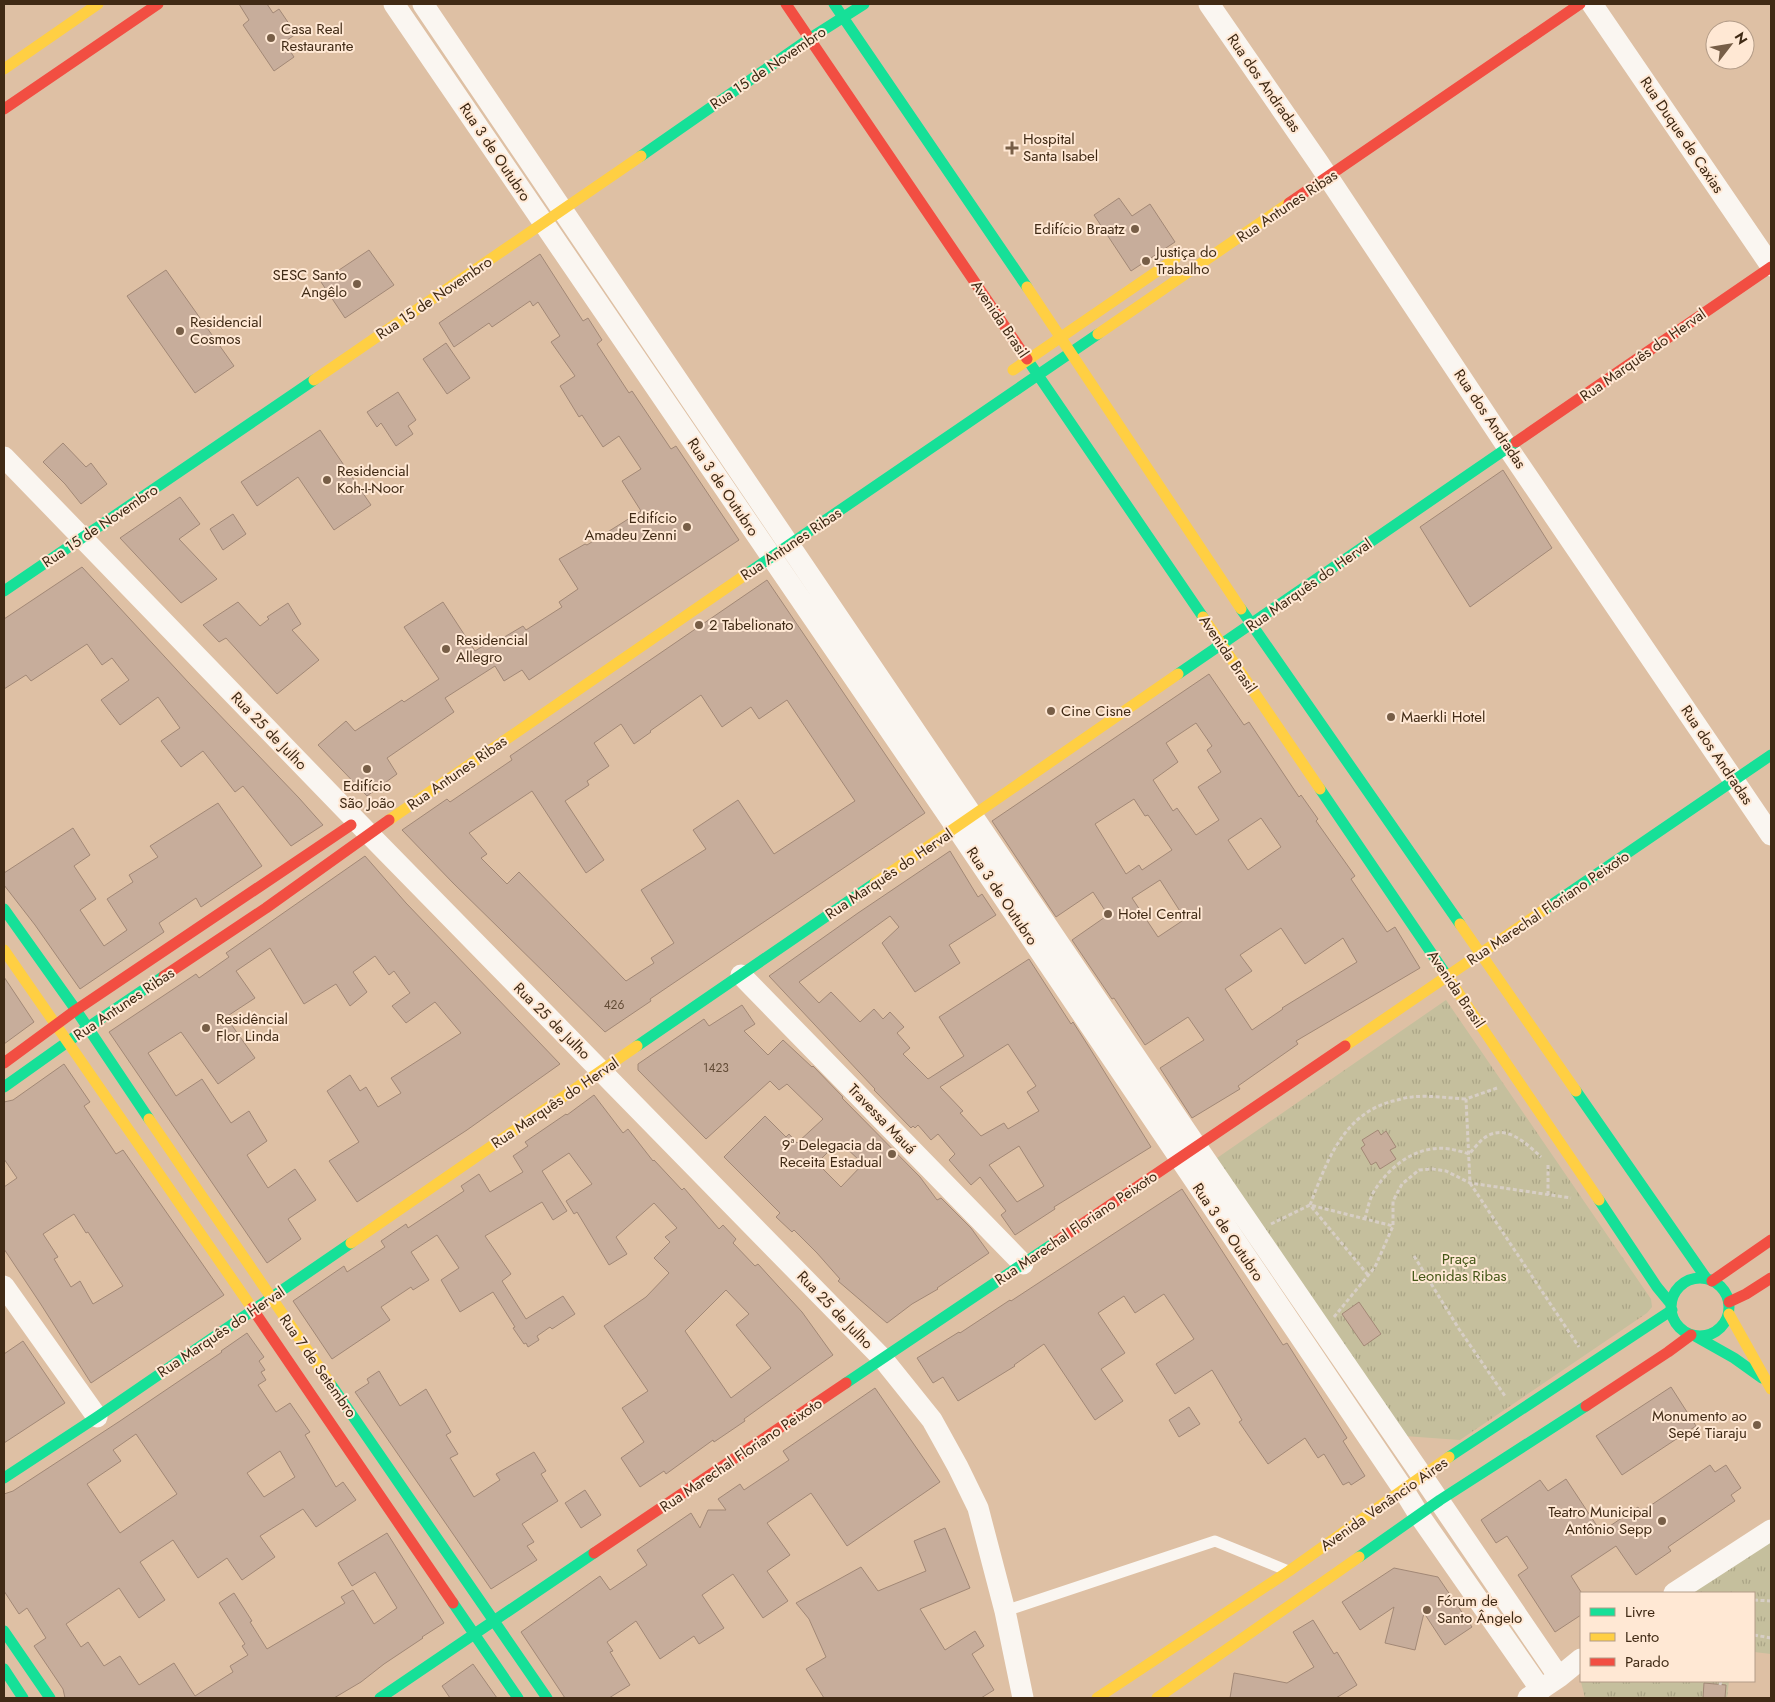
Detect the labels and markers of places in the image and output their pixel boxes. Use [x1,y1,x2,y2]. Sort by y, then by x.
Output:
place label: Casa Real Restaurante [281,18,354,57]
marker: Casa Real Restaurante [265,32,277,44]
place label: Hospital Santa Isabel [1023,128,1098,167]
marker: Hospital Santa Isabel [1005,141,1019,155]
place label: Edifício Braatz [1034,218,1125,240]
marker: Edifício Braatz [1129,223,1141,235]
place label: Justiça do Trabalho [1154,241,1217,280]
marker: Justiça do Trabalho [1140,255,1152,267]
place label: SESC Santo Angêlo [272,264,347,303]
marker: SESC Santo Angêlo [351,278,363,290]
place label: Residencial Cosmos [190,311,262,350]
marker: Residencial Cosmos [174,325,186,337]
place label: Residencial Koh-I-Noor [337,460,409,499]
marker: Residencial Koh-I-Noor [321,474,333,486]
place label: Edifício Amadeu Zenni [584,507,677,546]
marker: Edifício Amadeu Zenni [681,521,693,533]
place label: 2 Tabelionato [709,614,793,636]
marker: 2 Tabelionato [693,619,705,631]
place label: Residencial Allegro [456,629,528,668]
marker: Residencial Allegro [440,643,452,655]
place label: Cine Cisne [1061,700,1131,722]
marker: Cine Cisne [1045,705,1057,717]
place label: Maerkli Hotel [1401,706,1485,728]
marker: Maerkli Hotel [1385,711,1397,723]
marker: Edifício São João [361,763,373,775]
place label: Edifício São João [339,775,395,814]
place label: Hotel Central [1118,903,1201,925]
marker: Hotel Central [1102,908,1114,920]
place label: Residêncial Flor Linda [216,1008,288,1047]
marker: Residêncial Flor Linda [200,1022,212,1034]
place label: 9ª Delegacia da Receita Estadual [780,1134,882,1173]
marker: 9ª Delegacia da Receita Estadual [886,1148,898,1160]
place label: Monumento ao Sepé Tiaraju [1652,1405,1747,1444]
marker: Monumento ao Sepé Tiaraju [1751,1419,1763,1431]
place label: Teatro Municipal Antônio Sepp [1548,1501,1652,1540]
marker: Teatro Municipal Antônio Sepp [1656,1515,1668,1527]
place label: Fórum de Santo Ângelo [1437,1590,1522,1629]
marker: Fórum de Santo Ângelo [1421,1604,1433,1616]

